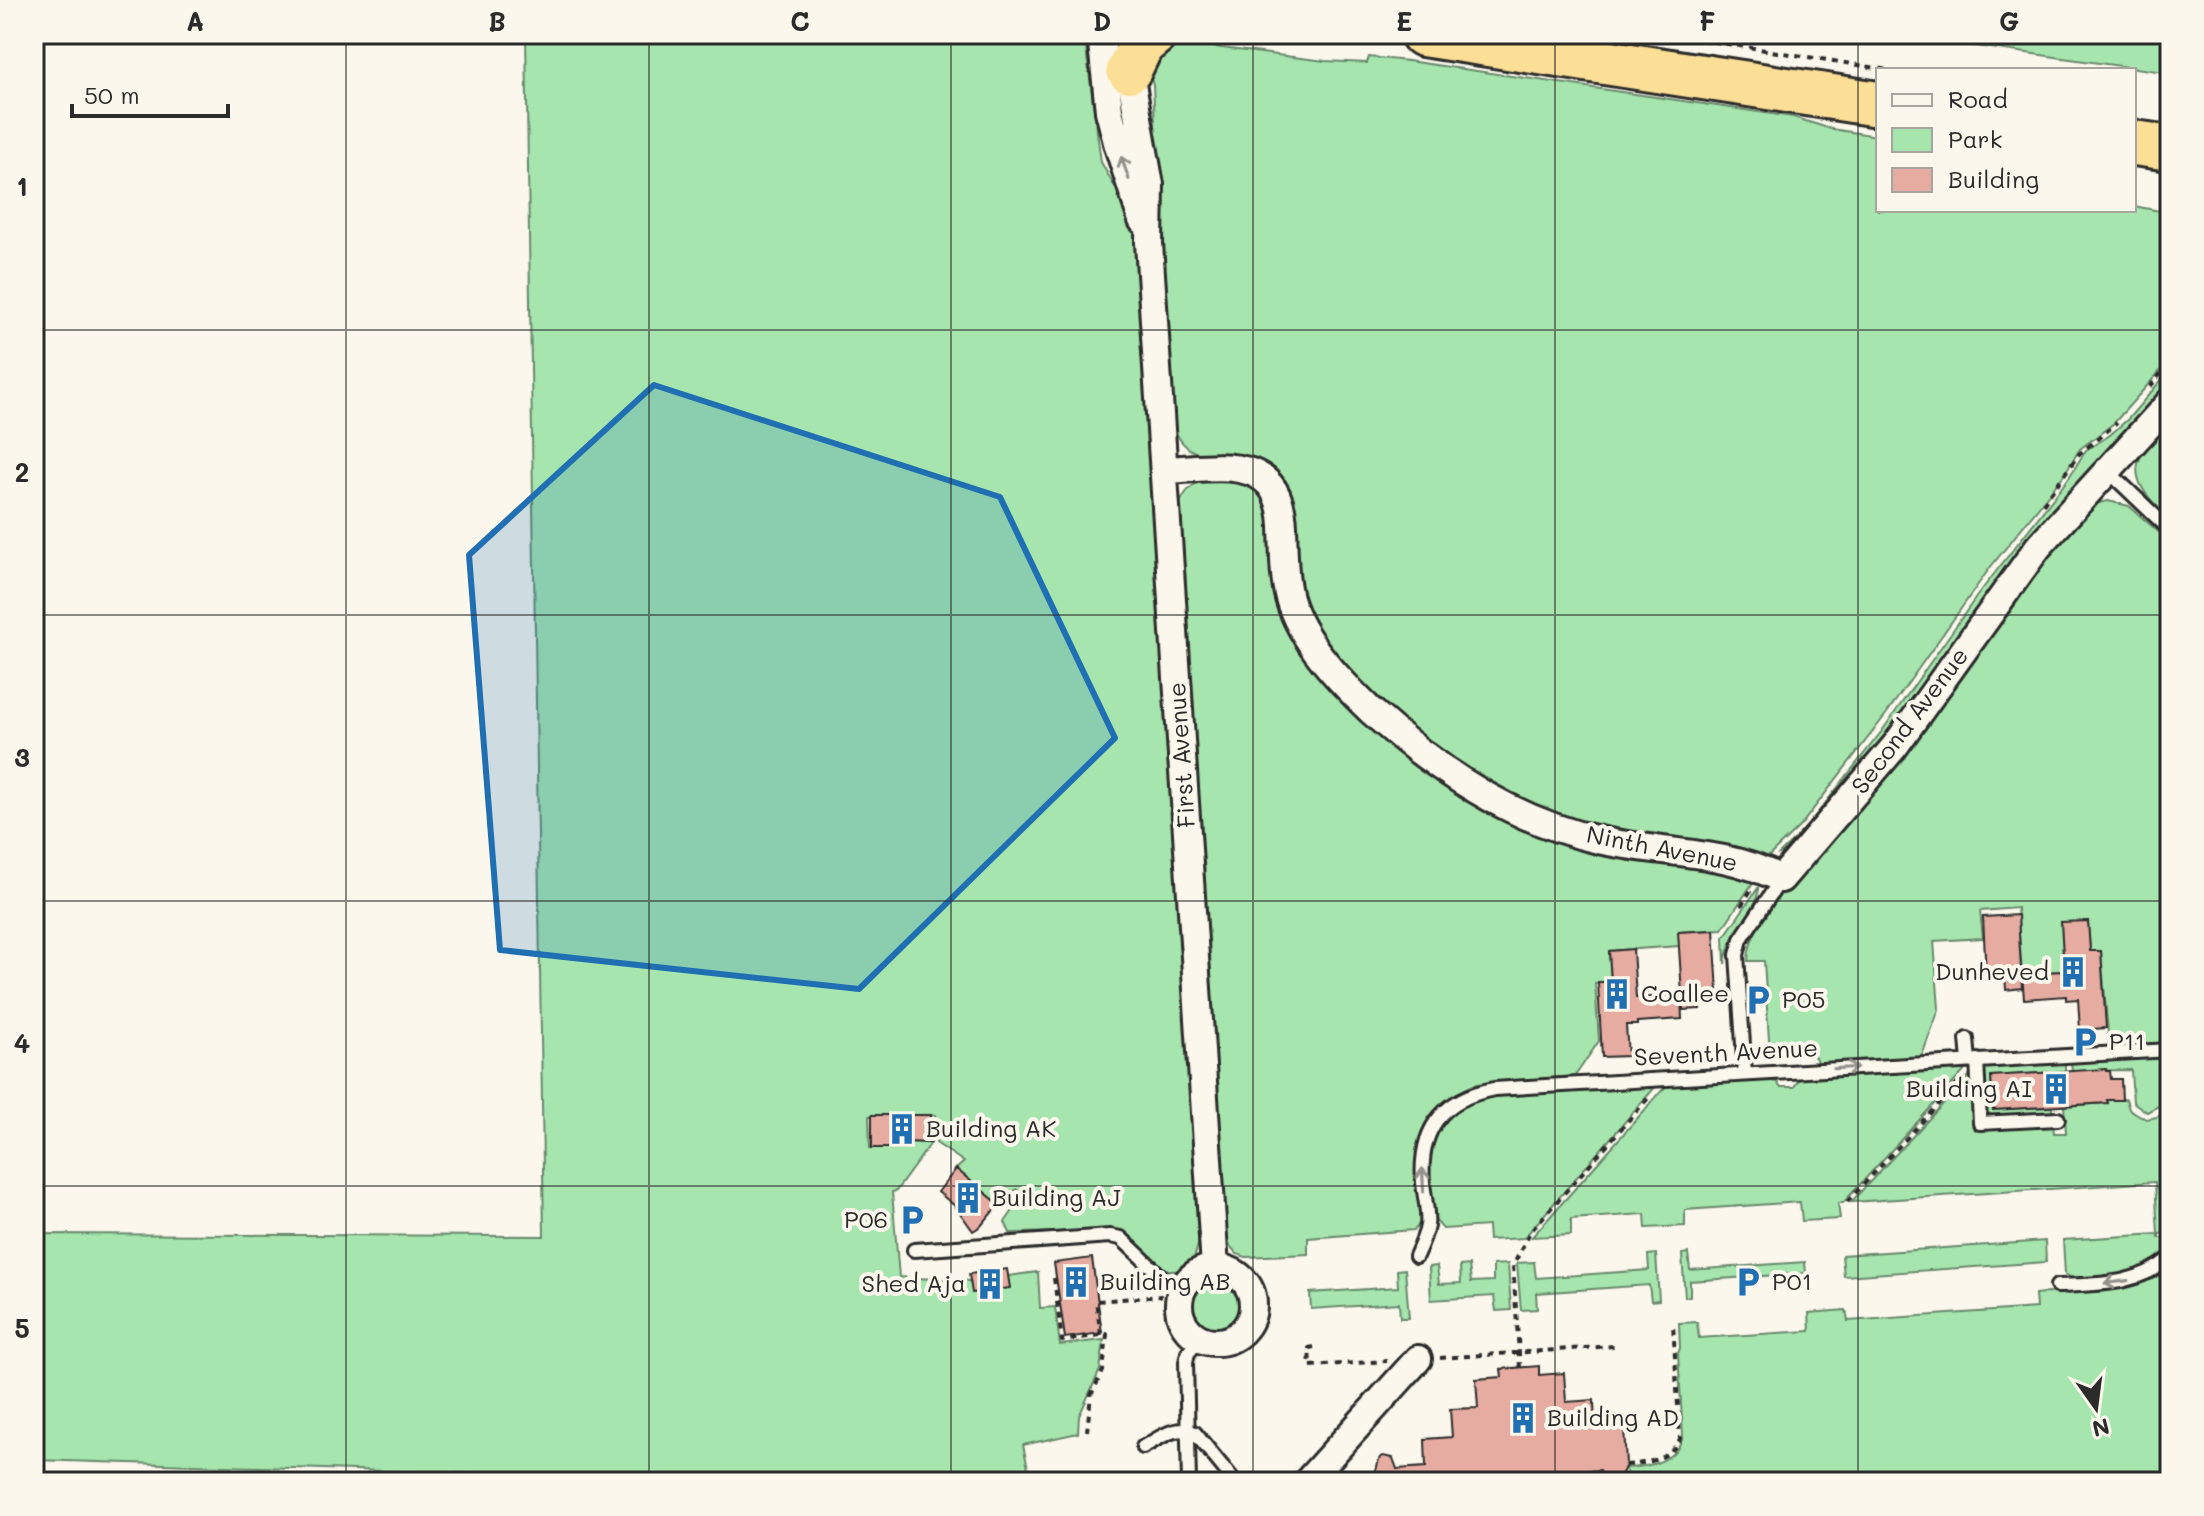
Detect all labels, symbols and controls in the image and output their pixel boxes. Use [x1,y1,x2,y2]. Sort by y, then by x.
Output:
text: A [186,4,204,38]
text: B [488,4,506,38]
text: C [790,4,810,38]
text: D [1093,4,1111,38]
text: E [1396,4,1412,38]
text: F [1699,4,1715,38]
text: G [1999,4,2019,38]
scale bar [72,68,228,118]
legend [1876,68,2136,212]
text: 50 m [84,79,140,110]
text: Road [1948,83,2008,114]
text: Park [1948,123,2002,154]
one-way arrow [1117,156,1132,181]
text: Building [1948,163,2039,194]
text: 1 [16,169,28,203]
text: 2 [15,455,29,489]
street label: Second Avenue [1843,641,1974,800]
street label: First Avenue [1160,681,1201,829]
text: 3 [14,740,30,774]
street label: Ninth Avenue [1584,818,1740,877]
place label: Dunheved [1935,955,2049,986]
building icon: Dunheved [2056,955,2090,989]
building icon: Coallee [1600,977,1634,1011]
place label: Coallee [1641,977,1729,1008]
parking icon: P05 [1741,983,1775,1017]
place label: P05 [1782,983,1825,1014]
parking icon: P11 [2068,1025,2102,1059]
place label: P11 [2109,1025,2145,1056]
text: 4 [14,1026,30,1060]
street label: Seventh Avenue [1633,1031,1819,1072]
one-way arrow [1832,1060,1859,1075]
place label: Building AI [1906,1072,2032,1103]
building icon: Building AI [2039,1072,2073,1106]
building icon: Building AK [885,1112,919,1146]
place label: Building AK [926,1112,1056,1143]
one-way arrow [1415,1167,1430,1194]
building icon: Building AJ [951,1181,985,1215]
place label: Building AJ [992,1181,1121,1212]
place label: P06 [844,1203,888,1234]
parking icon: P06 [895,1203,929,1237]
building icon: Building AB [1059,1265,1093,1299]
place label: Building AB [1100,1265,1230,1296]
parking icon: P01 [1731,1265,1765,1299]
place label: P01 [1772,1265,1812,1296]
place label: Shed Aja [862,1267,966,1298]
building icon: Shed Aja [973,1267,1007,1301]
one-way arrow [2104,1274,2130,1289]
text: 5 [14,1311,30,1345]
north arrow [2056,1368,2136,1448]
building icon: Building AD [1506,1401,1540,1435]
place label: Building AD [1547,1401,1679,1432]
text: N [2089,1412,2113,1444]

